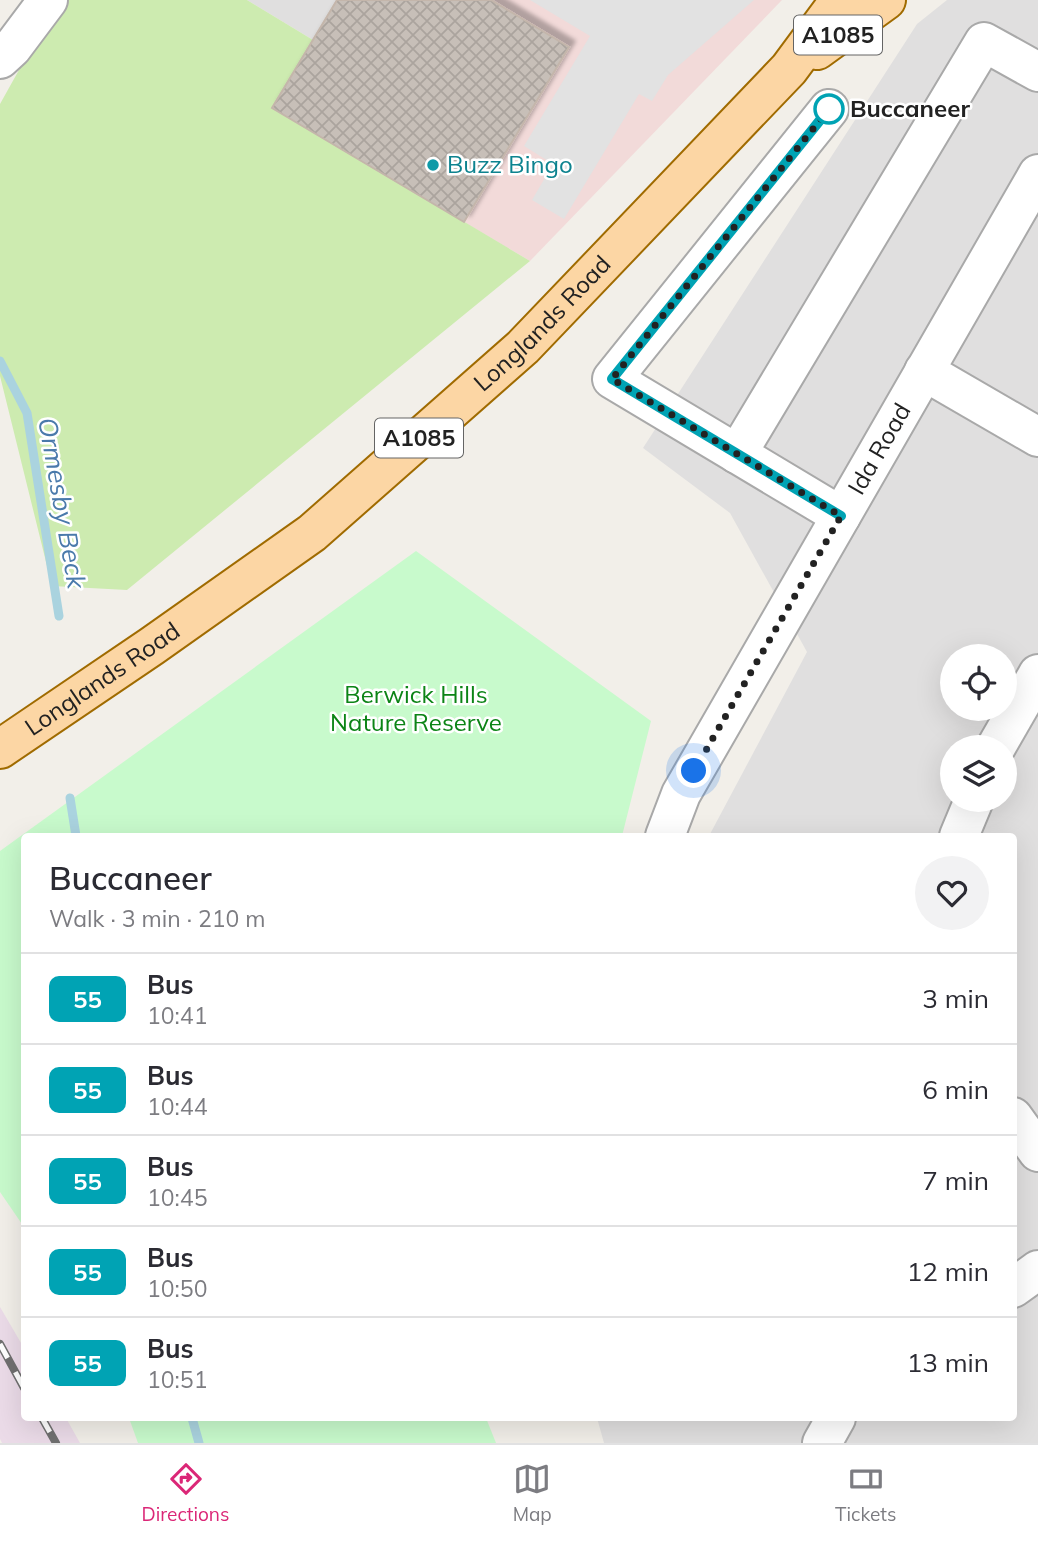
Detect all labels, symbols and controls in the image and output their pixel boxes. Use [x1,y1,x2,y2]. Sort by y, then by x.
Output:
road number: A1085 [794,16,882,54]
place label: Buccaneer [850,93,970,123]
marker: Buccaneer [814,94,844,124]
place label: Buzz Bingo [447,149,573,179]
marker: Buzz Bingo [425,157,441,173]
street label: Longlands Road [467,249,617,397]
street label: Ida Road [841,398,917,499]
water label: Ormesby Beck [31,415,94,592]
road number: A1085 [375,418,463,458]
street label: Longlands Road [19,615,185,742]
map controls [940,644,1017,812]
button: locate [940,644,1017,721]
park label: Berwick Hills Nature Reserve [330,679,502,737]
button: layers [940,735,1017,812]
your location [676,753,711,788]
button: heart [915,856,989,930]
text: Buccaneer [49,857,212,898]
text: Walk · 3 min · 210 m [49,904,266,933]
text: Bus [147,968,193,1001]
text: 3 min [922,982,989,1015]
text: 55 [73,984,102,1014]
text: 10:41 [147,1001,207,1030]
text: Bus [147,1059,193,1092]
text: 6 min [922,1073,989,1106]
text: 55 [73,1075,102,1105]
text: 10:44 [147,1092,207,1121]
text: Bus [147,1150,193,1183]
text: 7 min [922,1164,989,1197]
text: 55 [73,1166,102,1196]
text: 10:45 [147,1183,207,1212]
text: Bus [147,1241,193,1274]
text: 12 min [907,1255,989,1288]
text: 55 [73,1257,102,1287]
text: 10:50 [147,1274,207,1303]
text: Bus [147,1332,193,1365]
text: 13 min [907,1346,989,1379]
text: 55 [73,1348,102,1378]
text: 10:51 [147,1365,207,1394]
tab: Directions [142,1460,229,1526]
tab: Map [513,1460,552,1526]
tab: Tickets [835,1460,896,1526]

